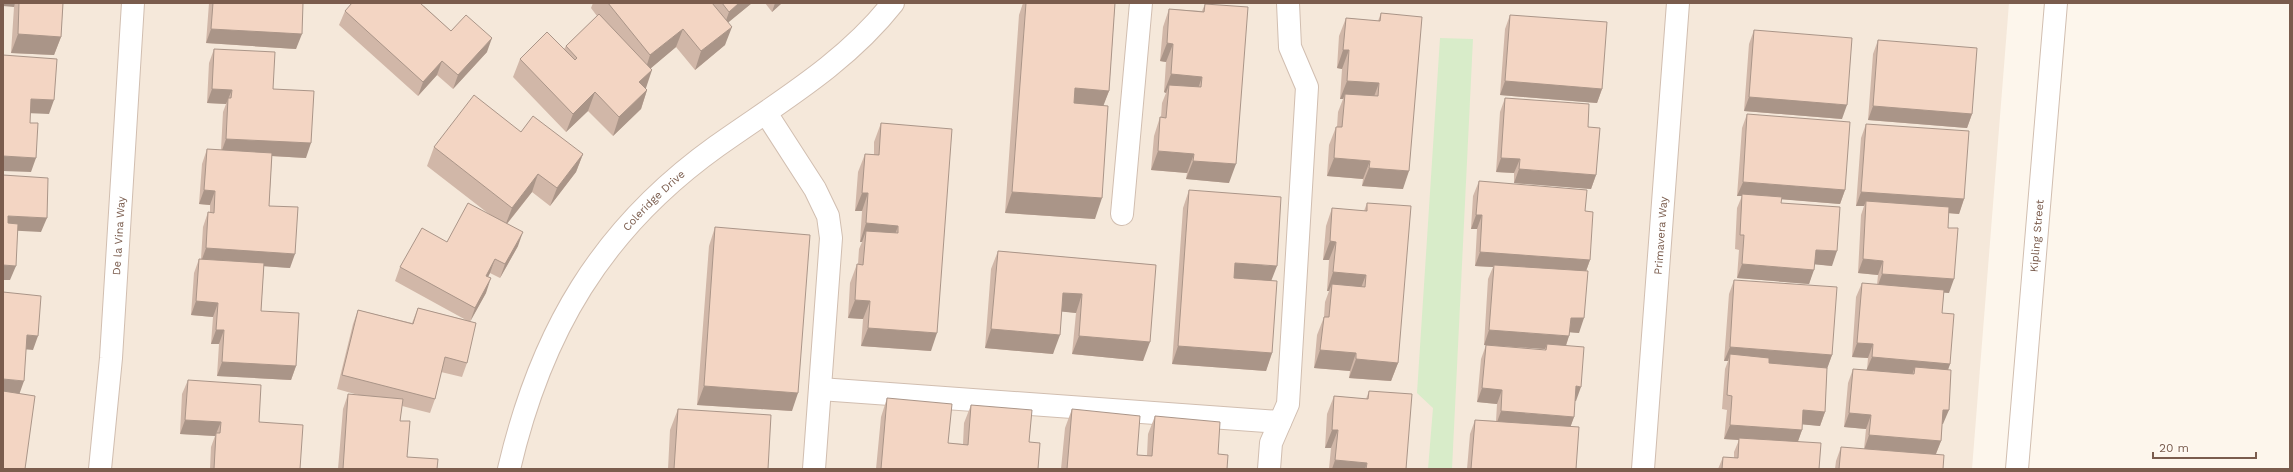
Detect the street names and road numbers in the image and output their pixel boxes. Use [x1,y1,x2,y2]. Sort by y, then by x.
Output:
street label: Coleridge Drive [620,168,688,234]
street label: De la Vina Way [110,196,128,276]
street label: Primavera Way [1652,196,1670,275]
street label: Kipling Street [2027,199,2047,273]

